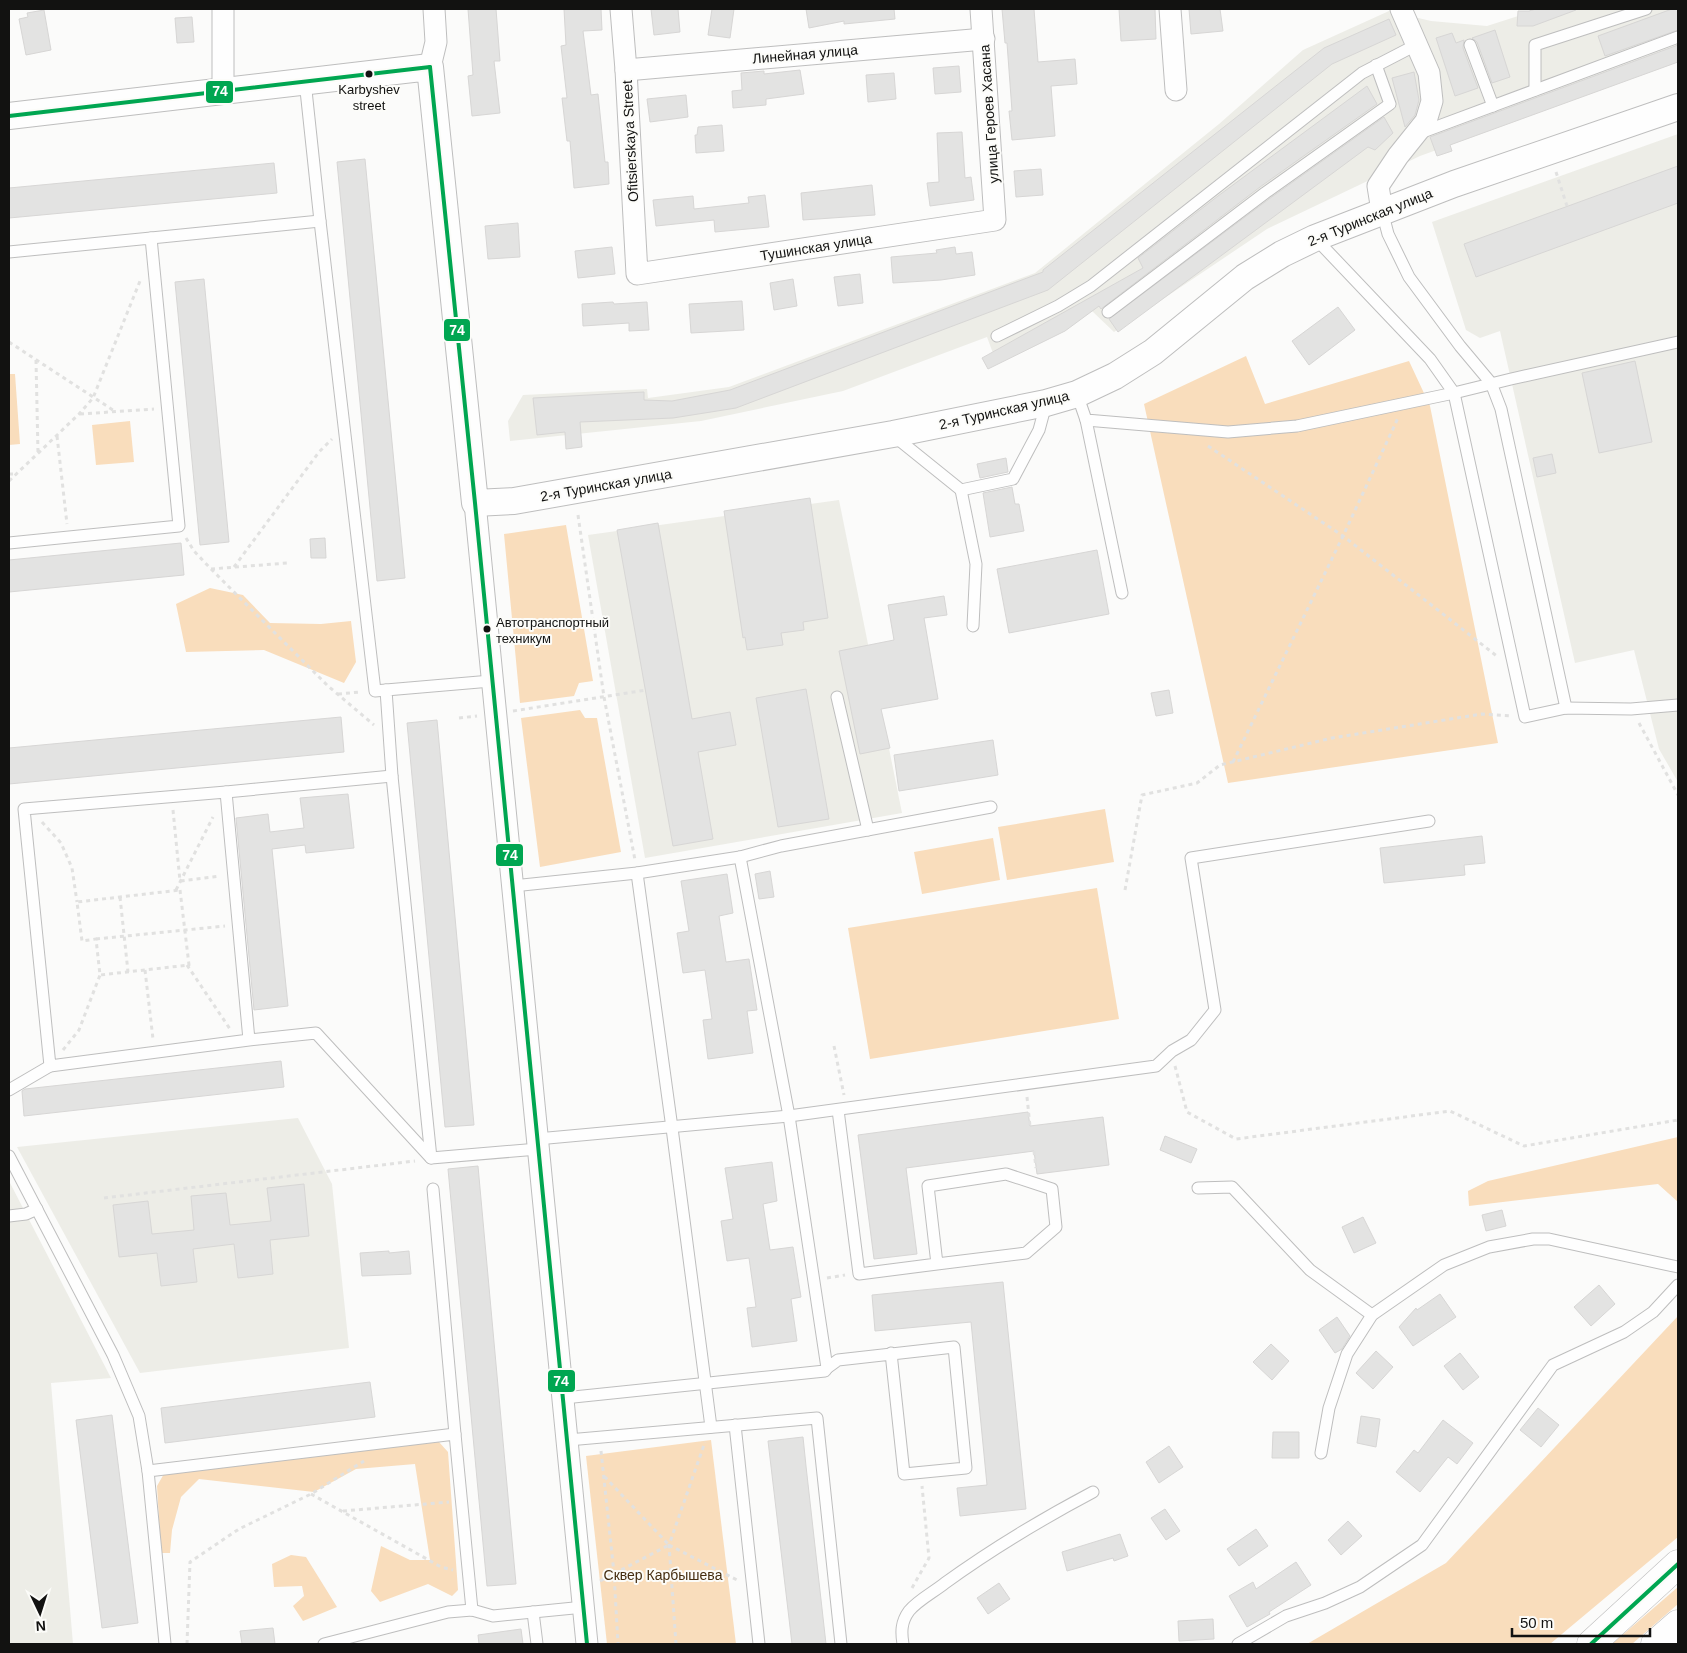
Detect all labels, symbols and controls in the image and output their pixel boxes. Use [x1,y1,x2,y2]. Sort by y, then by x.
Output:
street label: Линейная улица [752,41,859,67]
street label: улица Героев Хасана [976,44,1002,184]
marker: Karbyshev street [364,69,374,79]
street label: Ofitsierskaya Street [619,79,641,202]
line badge: 74 [205,80,234,104]
place label: Karbyshev street [338,82,400,113]
text: 74 [212,83,228,99]
street label: 2-я Туринская улица [1305,185,1435,249]
street label: Тушинская улица [759,230,873,264]
line badge: 74 [443,318,471,342]
text: 74 [449,322,465,338]
street label: 2-я Туринская улица [937,387,1071,433]
street label: 2-я Туринская улица [539,466,673,504]
place label: Автотранспортный техникум [496,615,609,646]
marker: Автотранспортный техникум [482,624,492,634]
line badge: 74 [495,843,524,867]
text: 74 [502,847,518,863]
line badge: 74 [547,1369,576,1393]
text: 74 [553,1373,569,1389]
park label: Сквер Карбышева [604,1567,723,1583]
north arrow [15,1588,65,1638]
scale bar [1512,1606,1650,1638]
text: 50 m [1520,1614,1553,1631]
text: N [35,1618,47,1634]

